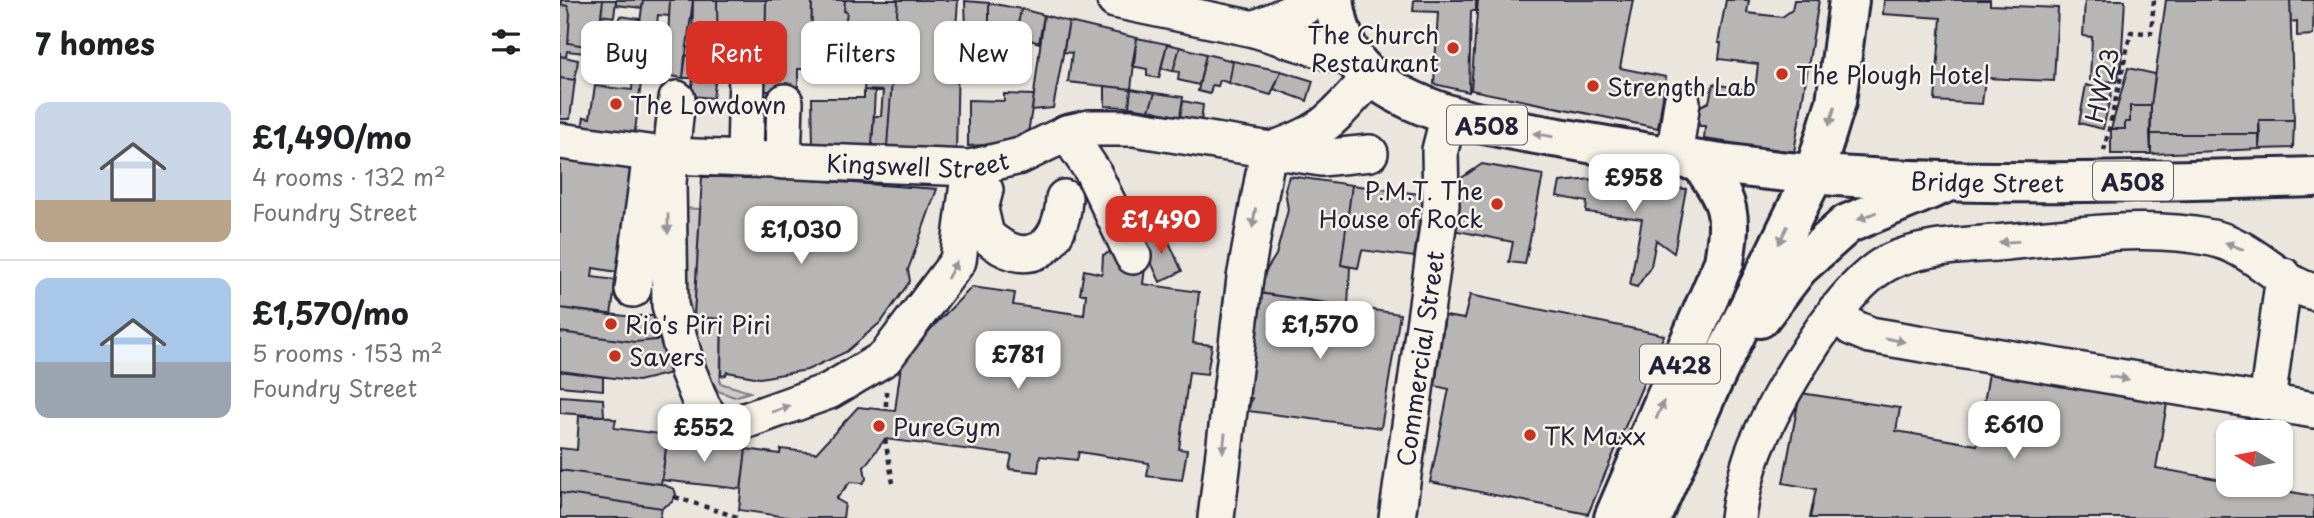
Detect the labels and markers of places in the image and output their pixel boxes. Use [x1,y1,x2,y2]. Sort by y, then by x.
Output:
place label: The Church Restaurant [1307,16,1439,80]
marker: The Church Restaurant [1445,40,1461,56]
place label: The Plough Hotel [1796,56,1990,92]
marker: The Plough Hotel [1774,66,1790,82]
place label: Strength Lab [1607,68,1756,104]
marker: Strength Lab [1585,78,1601,94]
place label: The Lowdown [630,86,787,122]
marker: The Lowdown [608,96,624,112]
pin: £958 [1593,154,1675,214]
place label: P.M.T. The House of Rock [1319,172,1483,236]
pin: £1,490 [1104,196,1218,256]
marker: P.M.T. The House of Rock [1489,196,1505,212]
pin: £1,030 [744,206,858,266]
pin: £1,570 [1263,302,1377,361]
place label: Rio's Piri Piri [625,306,771,342]
marker: Rio's Piri Piri [603,316,619,332]
pin: £781 [977,332,1059,391]
place label: Savers [629,338,705,374]
marker: Savers [607,348,623,364]
pin: £610 [1973,402,2055,461]
pin: £552 [663,405,745,464]
place label: PureGym [893,408,1001,444]
place label: TK Maxx [1544,417,1646,453]
marker: PureGym [871,418,887,434]
marker: TK Maxx [1522,427,1538,443]

